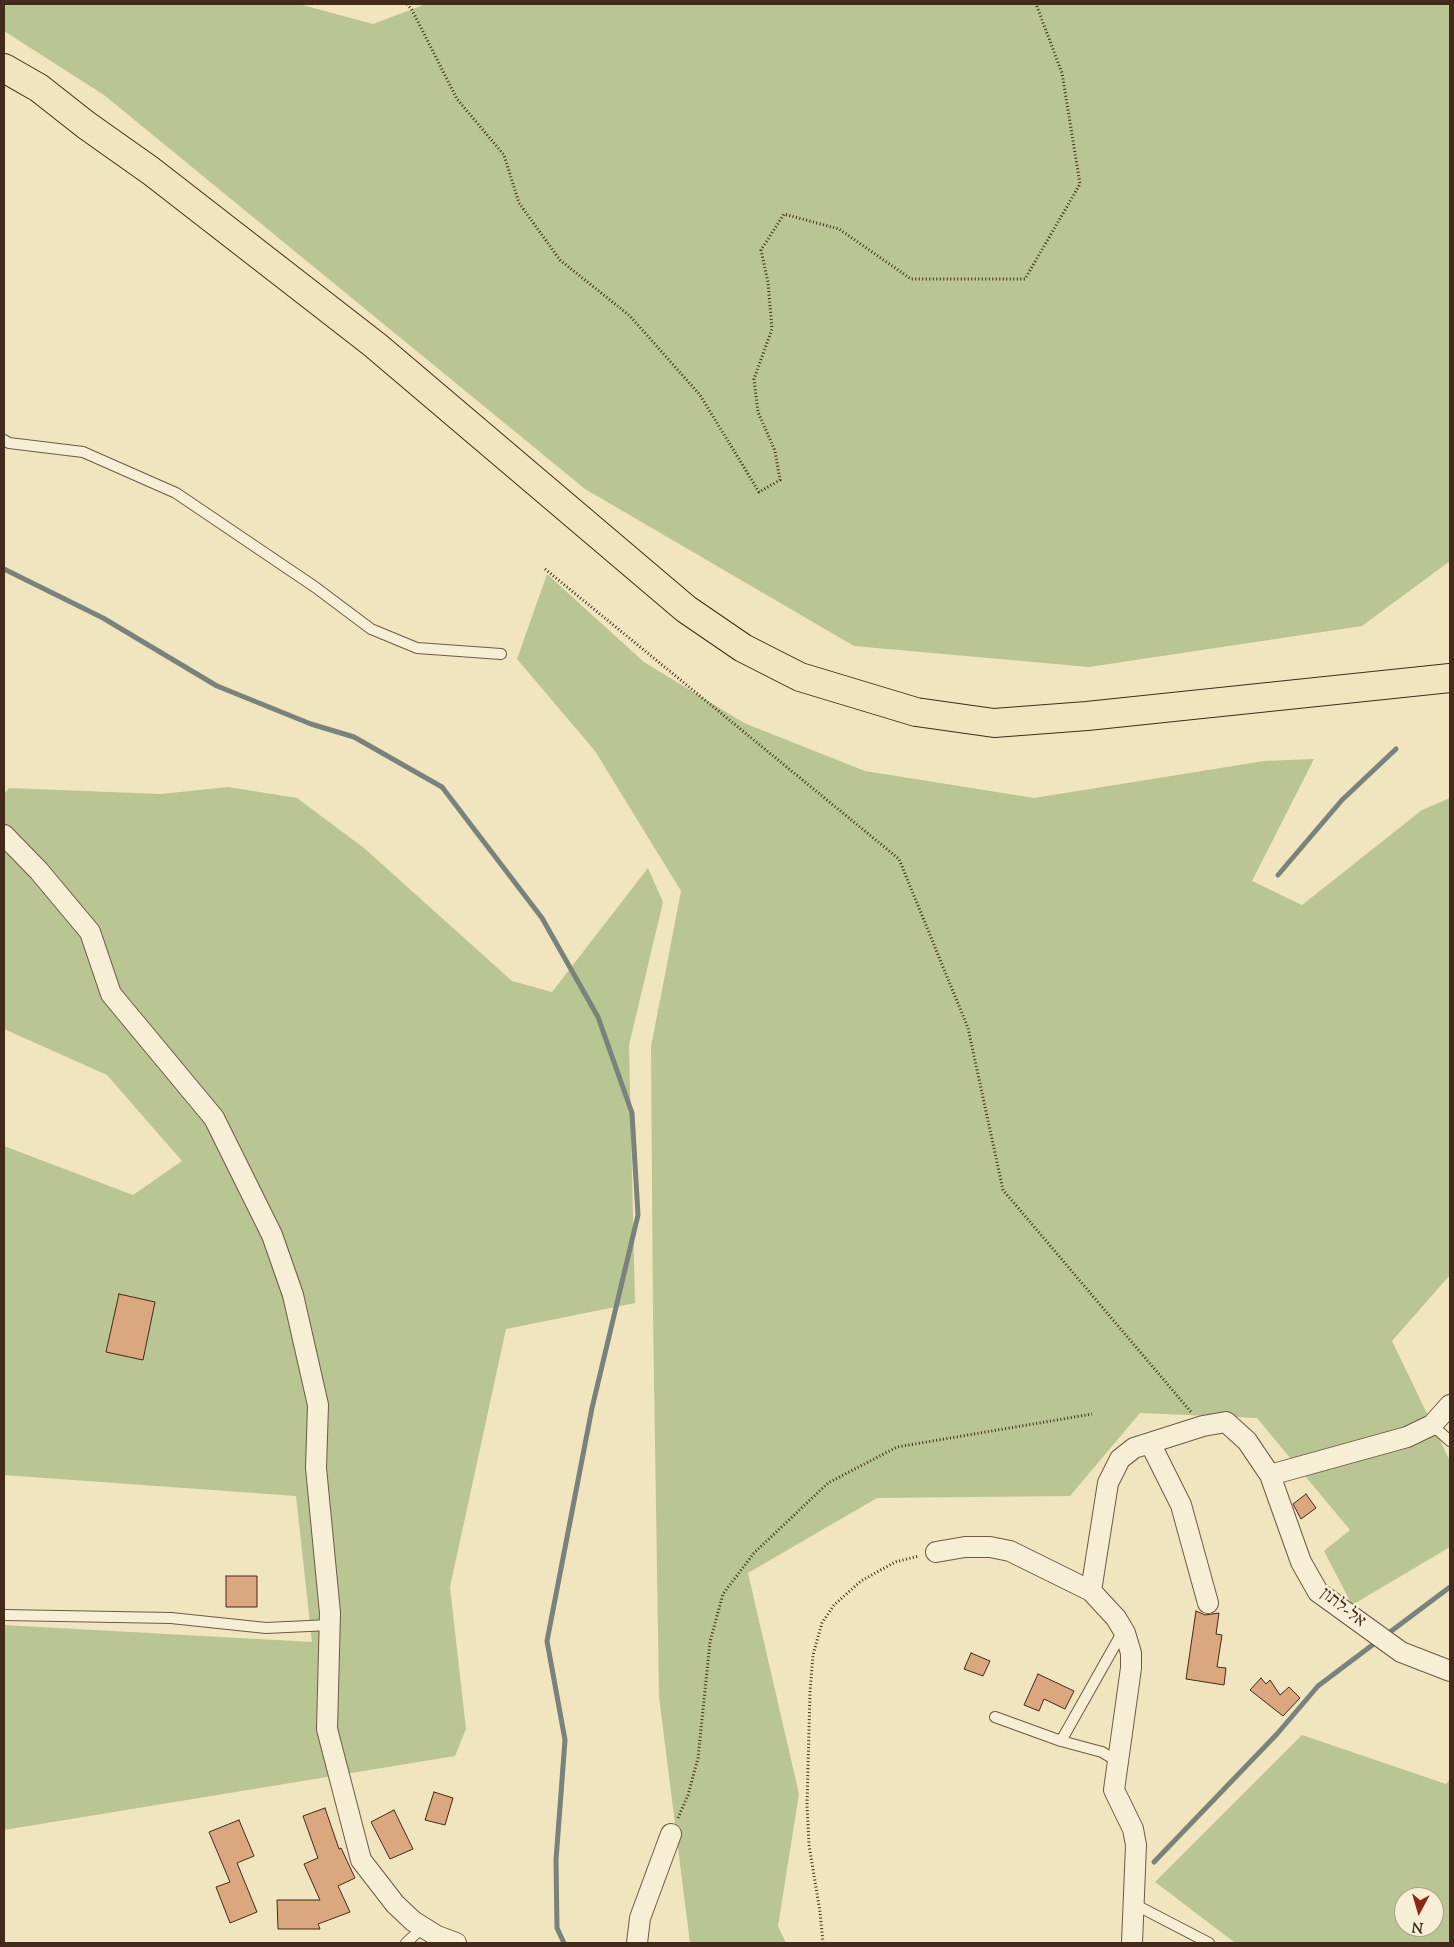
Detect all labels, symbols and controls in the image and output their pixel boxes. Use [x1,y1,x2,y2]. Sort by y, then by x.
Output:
street label: אל-לתון [1315,1584,1369,1634]
north arrow [1394,1887,1444,1937]
text: N [1411,1915,1424,1936]

